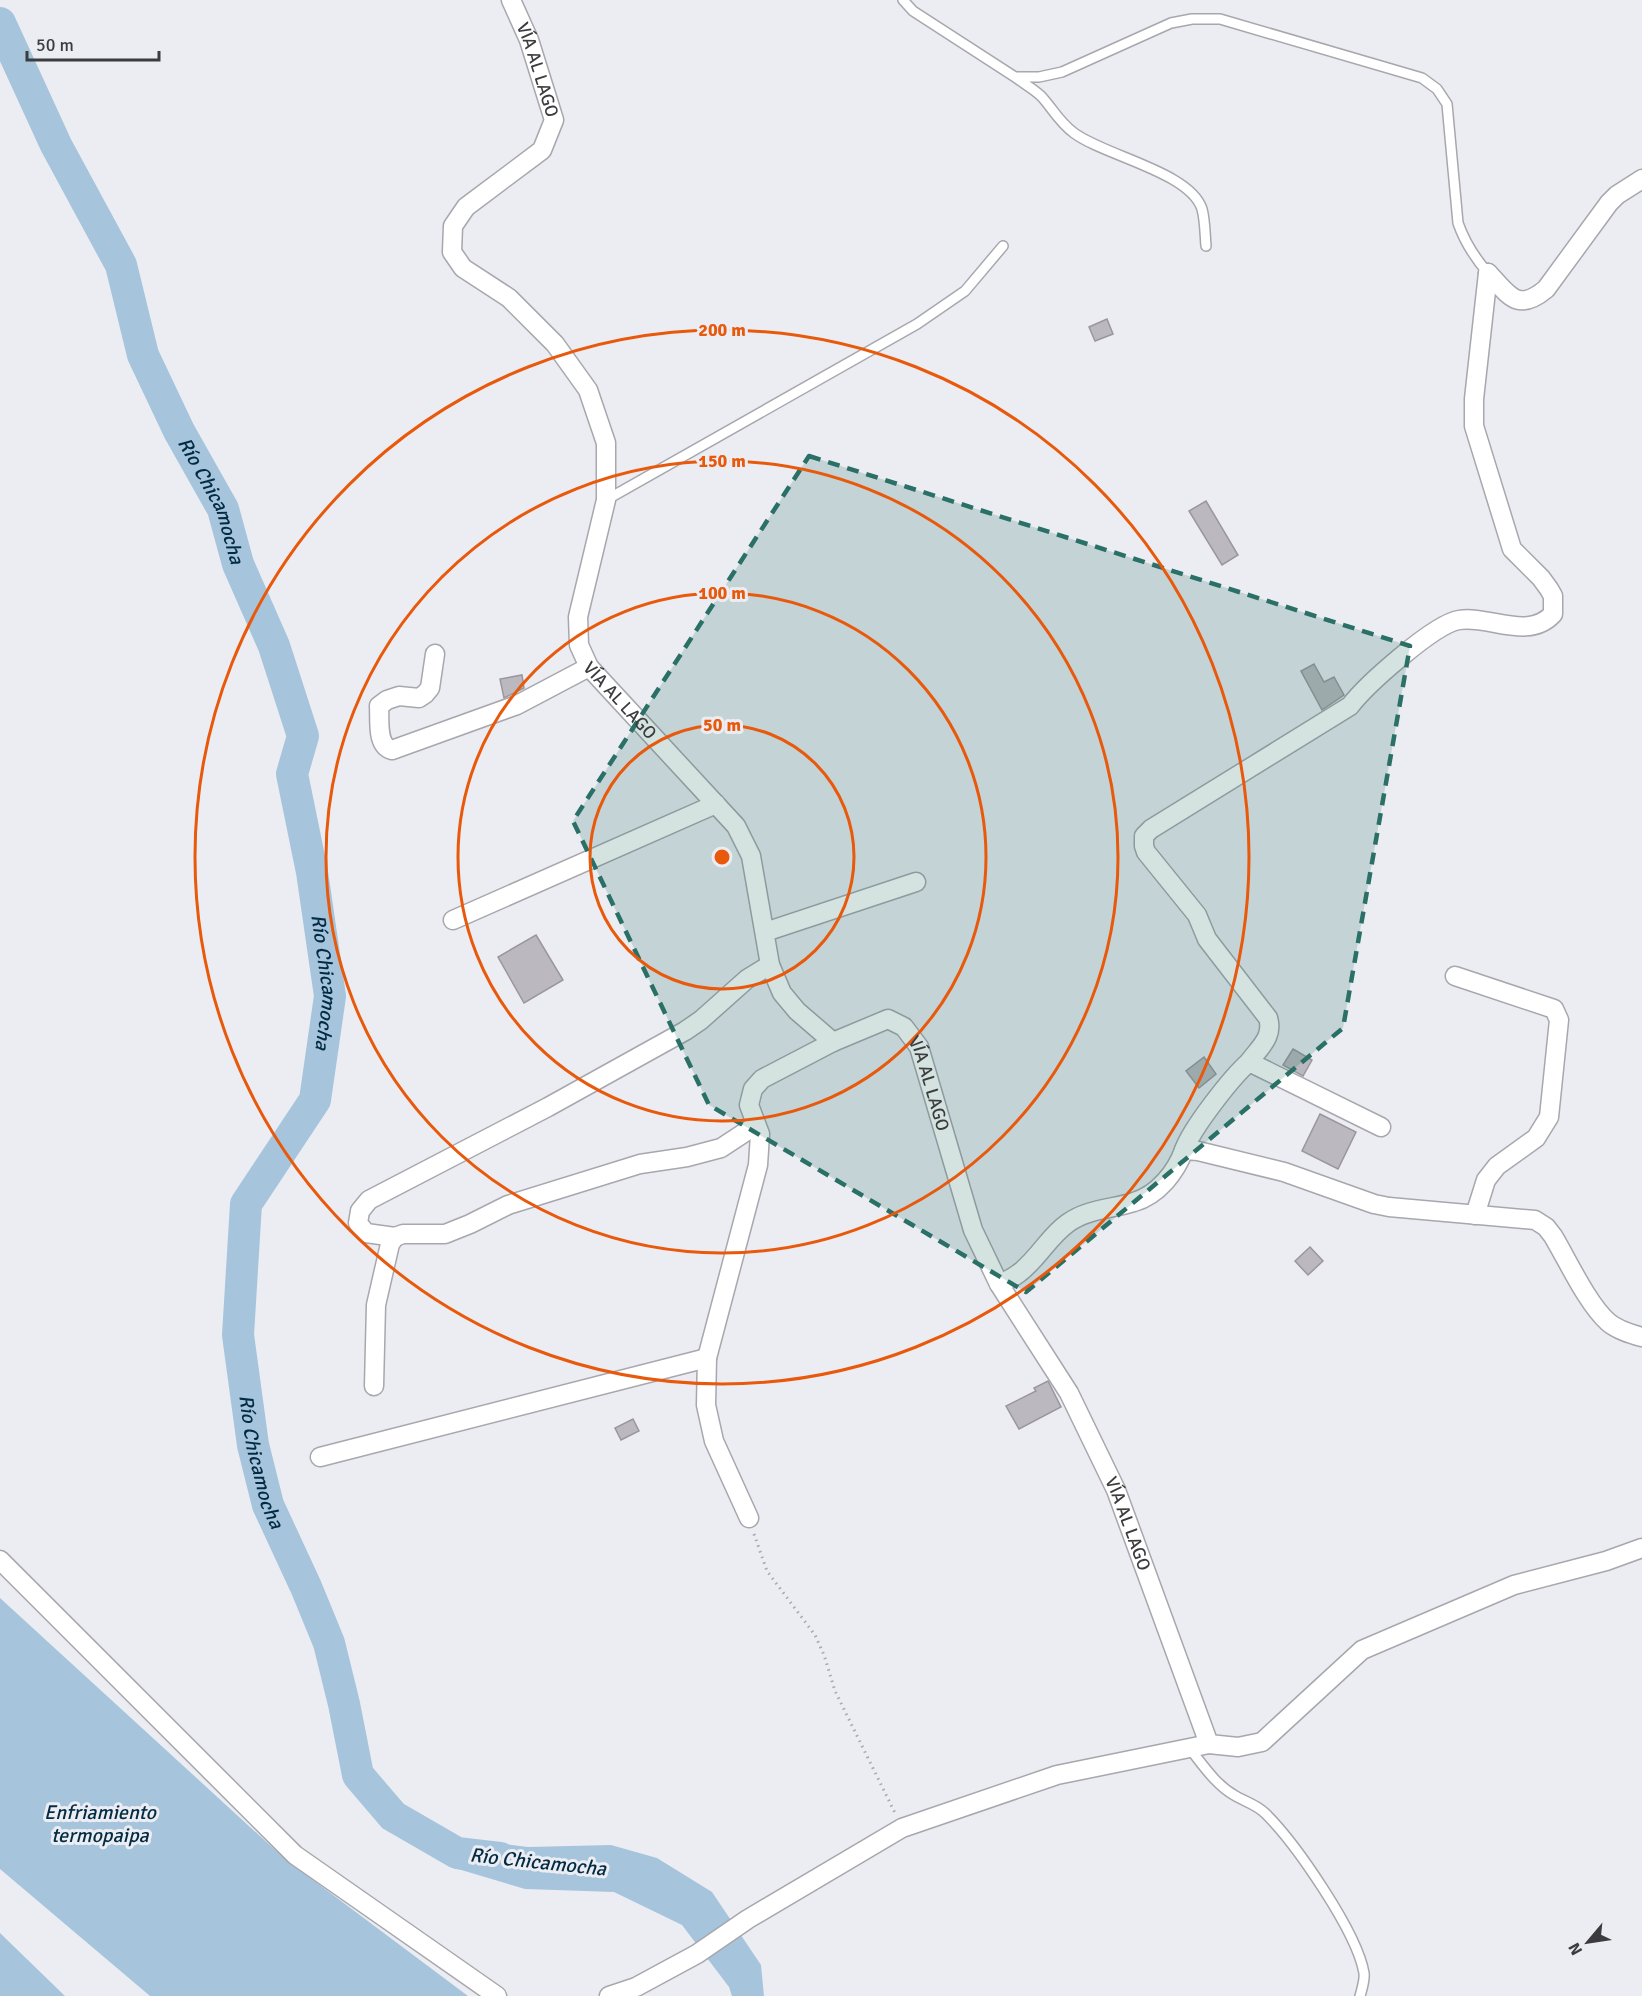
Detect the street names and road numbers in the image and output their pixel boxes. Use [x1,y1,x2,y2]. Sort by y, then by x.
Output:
street label: VÍA AL LAGO [512,19,563,120]
street label: VÍA AL LAGO [578,657,661,744]
street label: VÍA AL LAGO [903,1031,954,1134]
street label: VÍA AL LAGO [1100,1473,1156,1574]

